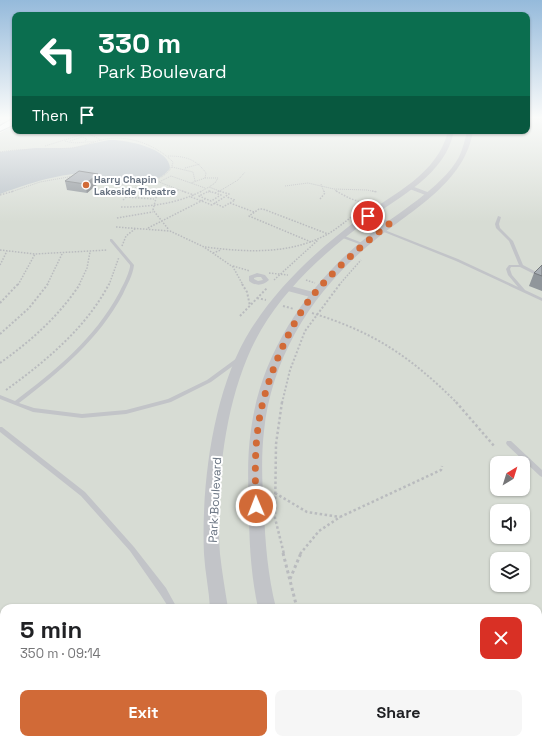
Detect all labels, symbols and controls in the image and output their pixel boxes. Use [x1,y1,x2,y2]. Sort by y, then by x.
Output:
text: 330 m [98,25,181,61]
icon: left [32,28,84,80]
text: Park Boulevard [98,60,227,83]
icon: arrive [76,104,98,126]
text: Then [32,106,68,125]
place label: Harry Chapin Lakeside Theatre [94,173,176,198]
marker: Harry Chapin Lakeside Theatre [81,180,91,190]
pin [351,199,385,233]
icon: arrive [357,205,379,227]
north arrow [490,456,530,496]
map controls [490,456,530,592]
street label: Park Boulevard [205,457,225,543]
position arrow [235,485,277,527]
button: sound [490,504,530,544]
button: layers [490,552,530,592]
text: 5 min [20,614,82,645]
button: close [480,617,522,659]
text: 350 m · 09:14 [20,645,101,662]
button: Exit [20,690,267,736]
button: Share [275,690,522,736]

